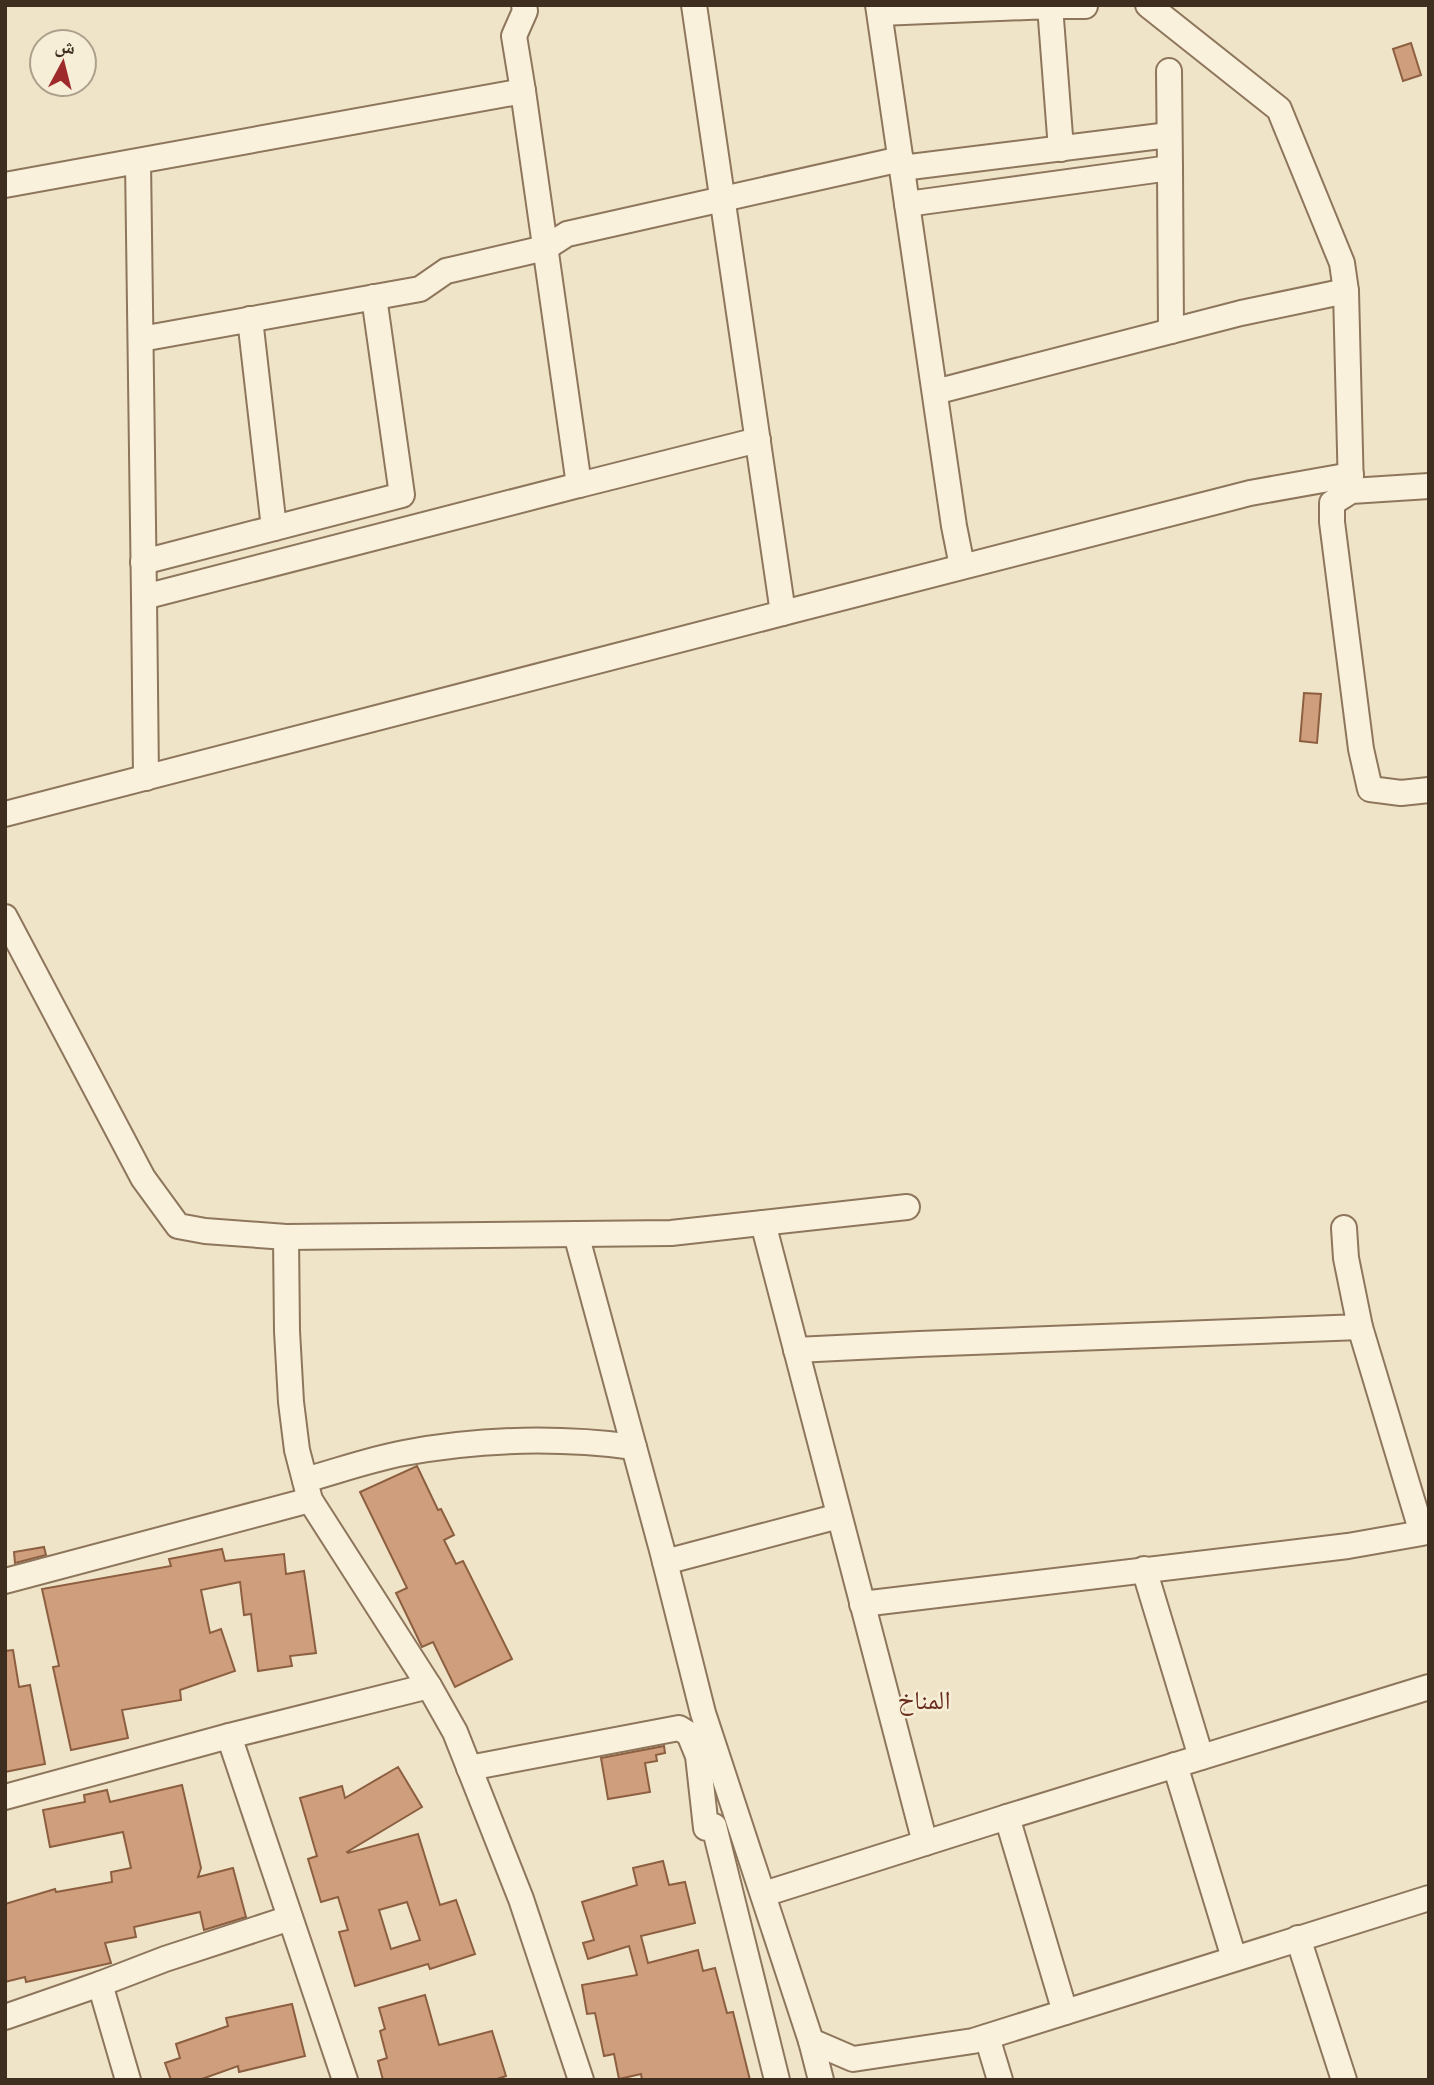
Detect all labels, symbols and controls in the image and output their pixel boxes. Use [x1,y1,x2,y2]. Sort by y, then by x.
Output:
north arrow [28,28,98,98]
text: ش [54,34,76,59]
district label: المناخ [897,1685,951,1716]

